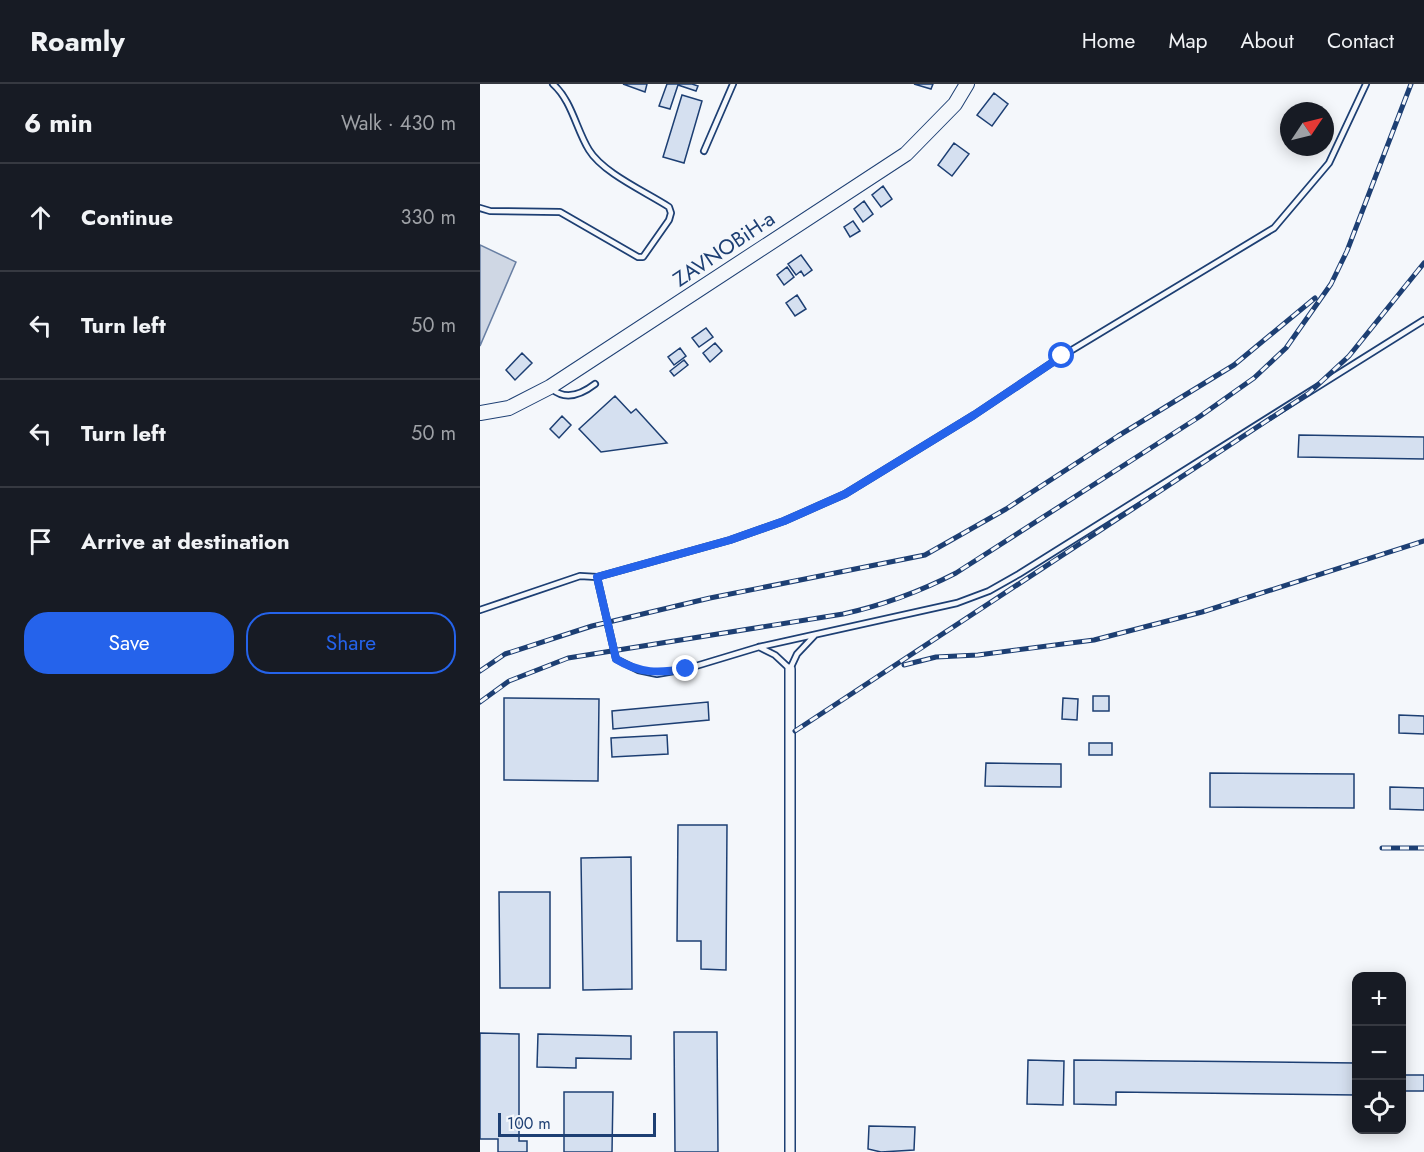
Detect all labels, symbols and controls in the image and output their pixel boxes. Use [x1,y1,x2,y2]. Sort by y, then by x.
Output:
text: Roamly [30,21,125,62]
text: Home [1082,26,1135,56]
text: Map [1168,26,1208,56]
text: About [1241,26,1294,56]
text: Contact [1327,26,1394,56]
north arrow [1280,102,1334,156]
text: 6 min [24,104,93,142]
text: Walk · 430 m [341,109,456,138]
icon: ahead [24,201,57,234]
text: Continue [81,201,173,233]
text: 330 m [401,203,456,232]
street label: ZAVNOBiH-a [667,204,781,294]
icon: left [24,309,57,342]
text: Turn left [81,309,166,341]
text: 50 m [411,311,456,340]
route start [1048,342,1074,368]
icon: left [24,417,57,450]
text: Turn left [81,417,166,449]
text: 50 m [411,419,456,448]
icon: arrive [24,525,57,558]
text: Arrive at destination [81,525,290,557]
button: Save [24,612,234,674]
button: Share [246,612,456,674]
route end [672,655,698,681]
map controls [1352,972,1406,1134]
button: + [1352,972,1406,1026]
button: − [1352,1026,1406,1080]
button: locate [1352,1080,1406,1134]
scale bar [498,1110,656,1138]
text: 100 m [507,1112,551,1135]

